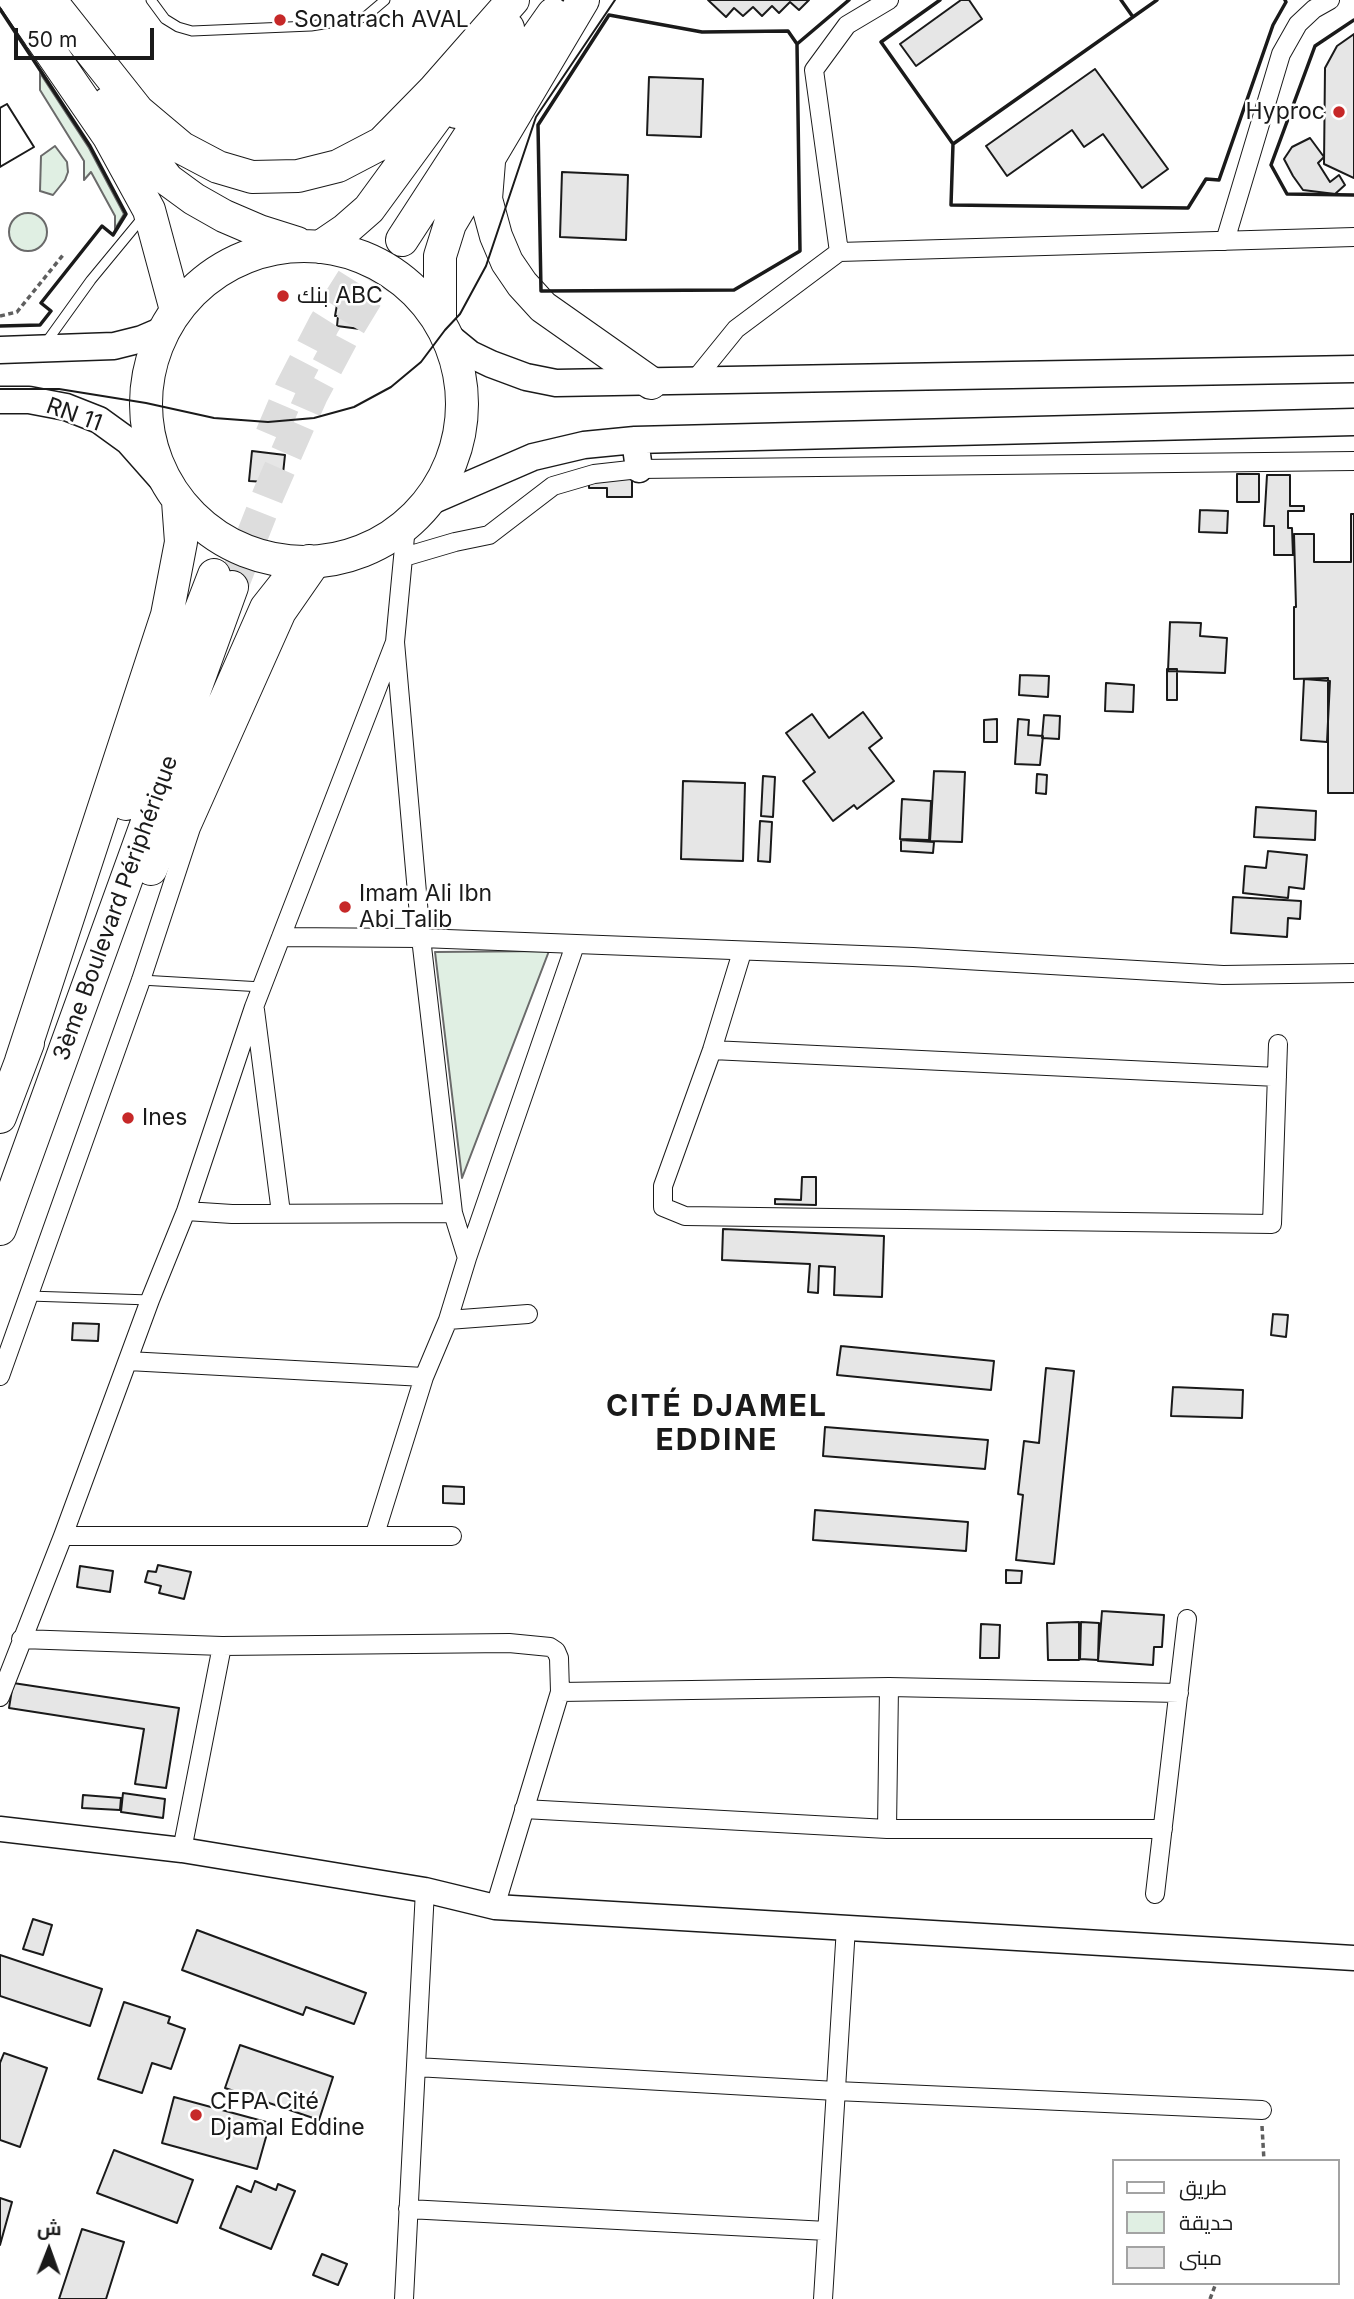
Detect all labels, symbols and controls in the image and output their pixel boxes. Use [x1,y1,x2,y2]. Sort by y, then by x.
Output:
place label: Sonatrach AVAL [294,6,469,34]
marker: Sonatrach AVAL [272,12,288,28]
scale bar [18,14,158,58]
text: 50 m [27,27,77,52]
place label: Hyproc [1246,98,1325,126]
marker: Hyproc [1331,104,1347,120]
place label: بنك ABC [297,282,383,310]
marker: بنك ABC [275,288,291,304]
street label: RN 11 [42,392,106,438]
street label: 3ème Boulevard Périphérique [48,752,184,1064]
place label: Imam Ali Ibn Abi Talib [359,880,492,934]
marker: Imam Ali Ibn Abi Talib [337,899,353,915]
place label: Ines [142,1104,187,1132]
marker: Ines [120,1110,136,1126]
district label: CITÉ DJAMEL EDDINE [607,1389,827,1460]
place label: CFPA Cité Djamal Eddine [210,2088,365,2142]
marker: CFPA Cité Djamal Eddine [188,2107,204,2123]
legend [1112,2159,1340,2285]
text: طريق [1179,2175,1227,2200]
text: حديقة [1179,2210,1233,2235]
north arrow [14,2215,84,2285]
text: ش [37,2217,62,2240]
text: مبنى [1179,2245,1222,2270]

